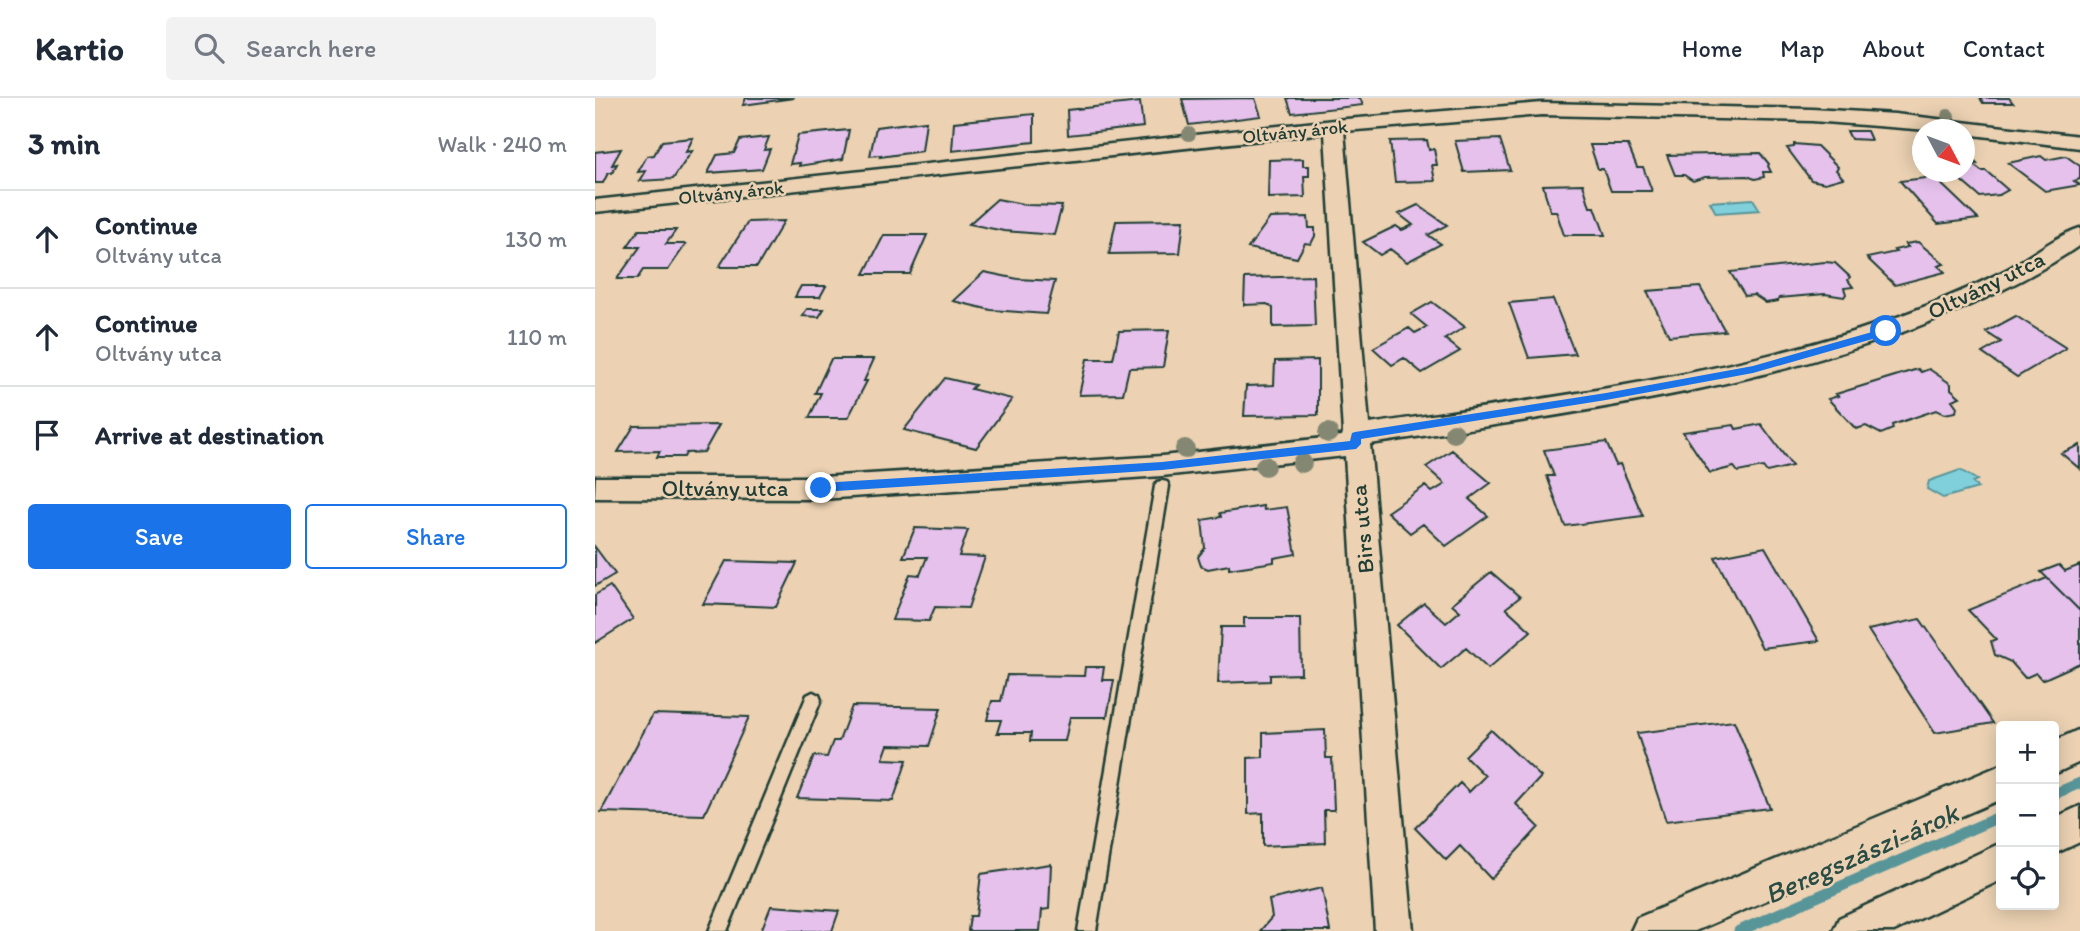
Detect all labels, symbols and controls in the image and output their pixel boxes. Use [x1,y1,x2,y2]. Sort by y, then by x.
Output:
search box [166,17,656,80]
text: Kartio [35,29,124,68]
icon: search [190,29,228,67]
text: Search here [246,32,376,64]
text: Home [1682,34,1742,63]
text: Map [1780,34,1824,63]
text: About [1862,34,1925,63]
text: Contact [1963,34,2045,63]
street label: Oltvány árok [1241,115,1349,148]
north arrow [1912,119,1975,182]
text: 3 min [28,125,100,162]
text: Walk · 240 m [437,130,567,158]
street label: Oltvány árok [677,176,785,209]
text: Continue [95,209,198,241]
icon: ahead [28,220,66,258]
text: 130 m [505,225,567,253]
text: Oltvány utca [95,241,222,269]
street label: Oltvány utca [1923,245,2049,325]
text: Continue [95,307,198,339]
route start [1870,315,1901,346]
icon: ahead [28,318,66,356]
text: 110 m [507,323,567,351]
text: Oltvány utca [95,339,222,367]
icon: arrive [28,416,66,454]
text: Arrive at destination [95,419,324,451]
route end [805,472,836,503]
street label: Oltvány utca [662,474,788,502]
street label: Birs utca [1344,483,1380,575]
button: Save [28,504,291,569]
button: Share [305,504,567,569]
map controls [1996,721,2059,910]
button: + [1996,721,2059,784]
button: − [1996,784,2059,847]
water label: Beregszászi-árok [1759,794,1965,911]
button: locate [1996,847,2059,910]

